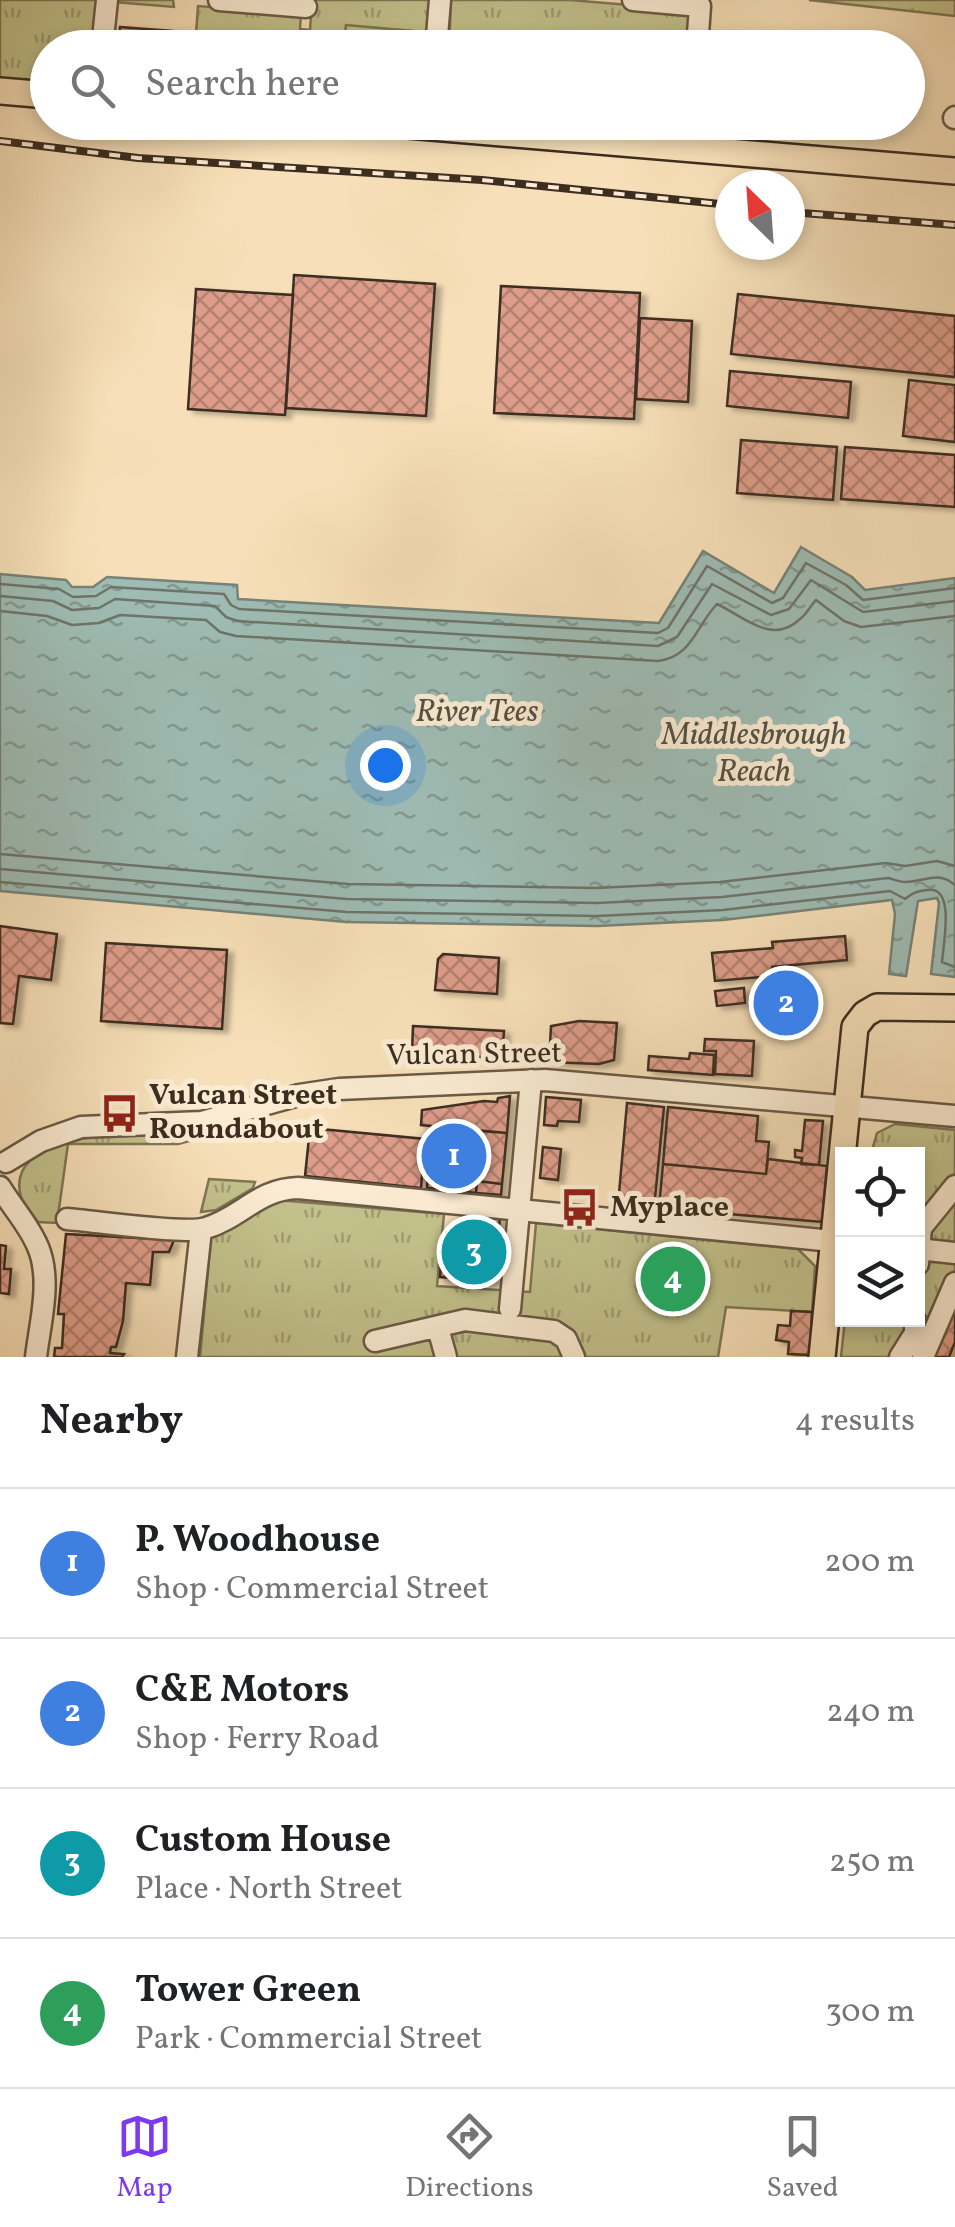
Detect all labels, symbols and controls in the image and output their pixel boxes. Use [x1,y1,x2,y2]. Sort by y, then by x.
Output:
search box [30,30,925,140]
icon: search [65,58,120,113]
text: Search here [145,59,340,112]
north arrow [715,170,805,260]
water label: River Tees [415,691,539,735]
water label: Middlesbrough Reach [661,714,846,795]
your location [360,740,411,791]
pin: 2 [754,966,818,1040]
street label: Vulcan Street [386,1032,562,1078]
place label: Vulcan Street Roundabout [149,1075,337,1151]
bus stop icon: Vulcan Street Roundabout [98,1092,140,1134]
pin: 1 [422,1118,486,1194]
map controls [835,1147,925,1327]
button: locate [835,1147,925,1237]
bus stop icon: Myplace [559,1187,601,1229]
place label: Myplace [610,1187,729,1229]
pin: 3 [442,1214,506,1290]
button: layers [835,1237,925,1327]
pin: 4 [640,1242,706,1316]
text: Nearby [40,1393,183,1452]
text: 4 results [795,1400,915,1444]
text: P. Woodhouse [135,1515,380,1568]
text: 1 [66,1541,79,1585]
text: 200 m [824,1541,915,1585]
text: Shop · Commercial Street [135,1568,489,1612]
text: C&E Motors [135,1665,349,1718]
text: 2 [64,1691,81,1735]
text: 240 m [826,1691,915,1735]
text: Shop · Ferry Road [135,1718,380,1762]
text: Custom House [135,1815,391,1868]
text: 3 [64,1841,81,1885]
text: 250 m [829,1841,915,1885]
text: Place · North Street [135,1868,402,1912]
text: Tower Green [135,1965,361,2018]
text: 4 [63,1991,82,2035]
text: 300 m [825,1991,915,2035]
text: Park · Commercial Street [135,2018,482,2062]
tab: Map [116,2109,172,2208]
tab: Directions [405,2109,534,2208]
tab: Saved [766,2109,839,2208]

